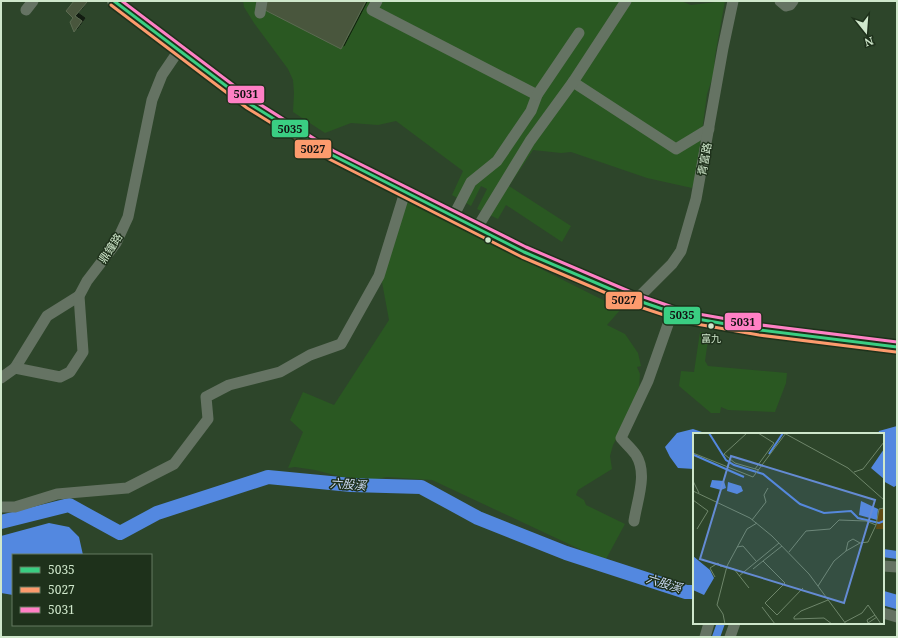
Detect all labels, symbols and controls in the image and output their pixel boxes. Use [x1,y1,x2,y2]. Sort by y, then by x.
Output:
north arrow [846,12,886,52]
text: N [862,34,875,51]
line badge: 5031 [227,85,265,104]
text: 5031 [234,86,258,101]
line badge: 5035 [271,119,309,138]
text: 5035 [278,121,302,136]
line badge: 5027 [294,139,332,159]
text: 5027 [301,141,325,156]
street label: 青富路 [694,141,714,177]
street label: 鼎鐘路 [95,230,125,266]
unlabelled marker [483,235,493,245]
line badge: 5027 [605,291,643,310]
text: 5027 [612,292,636,307]
line badge: 5035 [663,306,701,325]
text: 5035 [670,307,694,322]
line badge: 5031 [724,312,762,331]
text: 5031 [731,314,755,329]
marker: 富九 [706,321,716,331]
place label: 富九 [701,331,721,345]
inset map [693,433,884,624]
water label: 六股溪 [329,474,369,494]
legend [12,554,152,626]
text: 5035 [48,561,75,578]
water label: 六股溪 [644,570,686,597]
text: 5027 [48,581,75,598]
text: 5031 [48,601,75,618]

